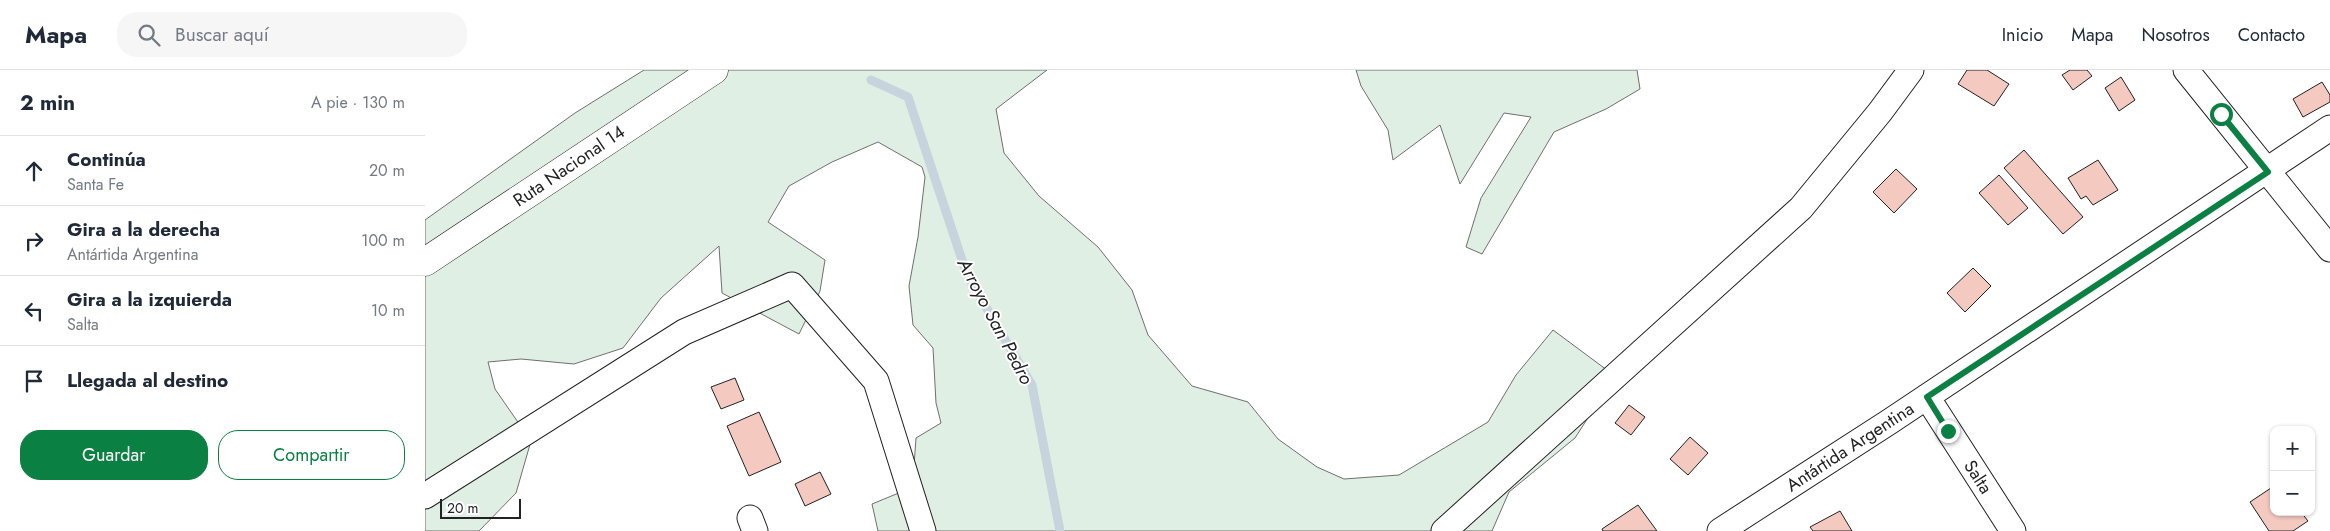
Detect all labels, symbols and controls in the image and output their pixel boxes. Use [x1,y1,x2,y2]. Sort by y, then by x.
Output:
search box [117,12,467,57]
text: Mapa [25,17,87,52]
icon: search [135,21,163,49]
text: Buscar aquí [175,21,269,48]
text: Inicio [2002,22,2043,48]
text: Mapa [2071,22,2113,48]
text: Nosotros [2141,22,2210,48]
text: Contacto [2238,22,2305,48]
text: 2 min [20,88,75,118]
text: A pie · 130 m [311,91,405,114]
route start [2210,103,2233,126]
street label: Ruta Nacional 14 [508,119,630,213]
text: Continúa [67,146,146,173]
icon: ahead [20,157,48,185]
text: 20 m [369,159,405,182]
text: Santa Fe [67,173,124,196]
text: Gira a la derecha [67,216,220,243]
icon: right [20,227,48,255]
text: 100 m [361,229,405,252]
text: Antártida Argentina [67,243,198,266]
water label: Arroyo San Pedro [950,252,1040,389]
text: Gira a la izquierda [67,286,232,313]
icon: left [20,297,48,325]
text: 10 m [371,299,405,322]
text: Salta [67,313,99,336]
icon: arrive [20,367,48,395]
text: Llegada al destino [67,367,228,394]
street label: Antártida Argentina [1781,396,1919,498]
route end [1937,420,1960,443]
map controls [2270,426,2315,516]
button: + [2270,426,2315,471]
button: Guardar [20,430,208,480]
button: Compartir [218,430,405,480]
street label: Salta [1957,455,1999,499]
button: − [2270,471,2315,516]
scale bar [440,496,521,519]
text: 20 m [447,498,479,518]

